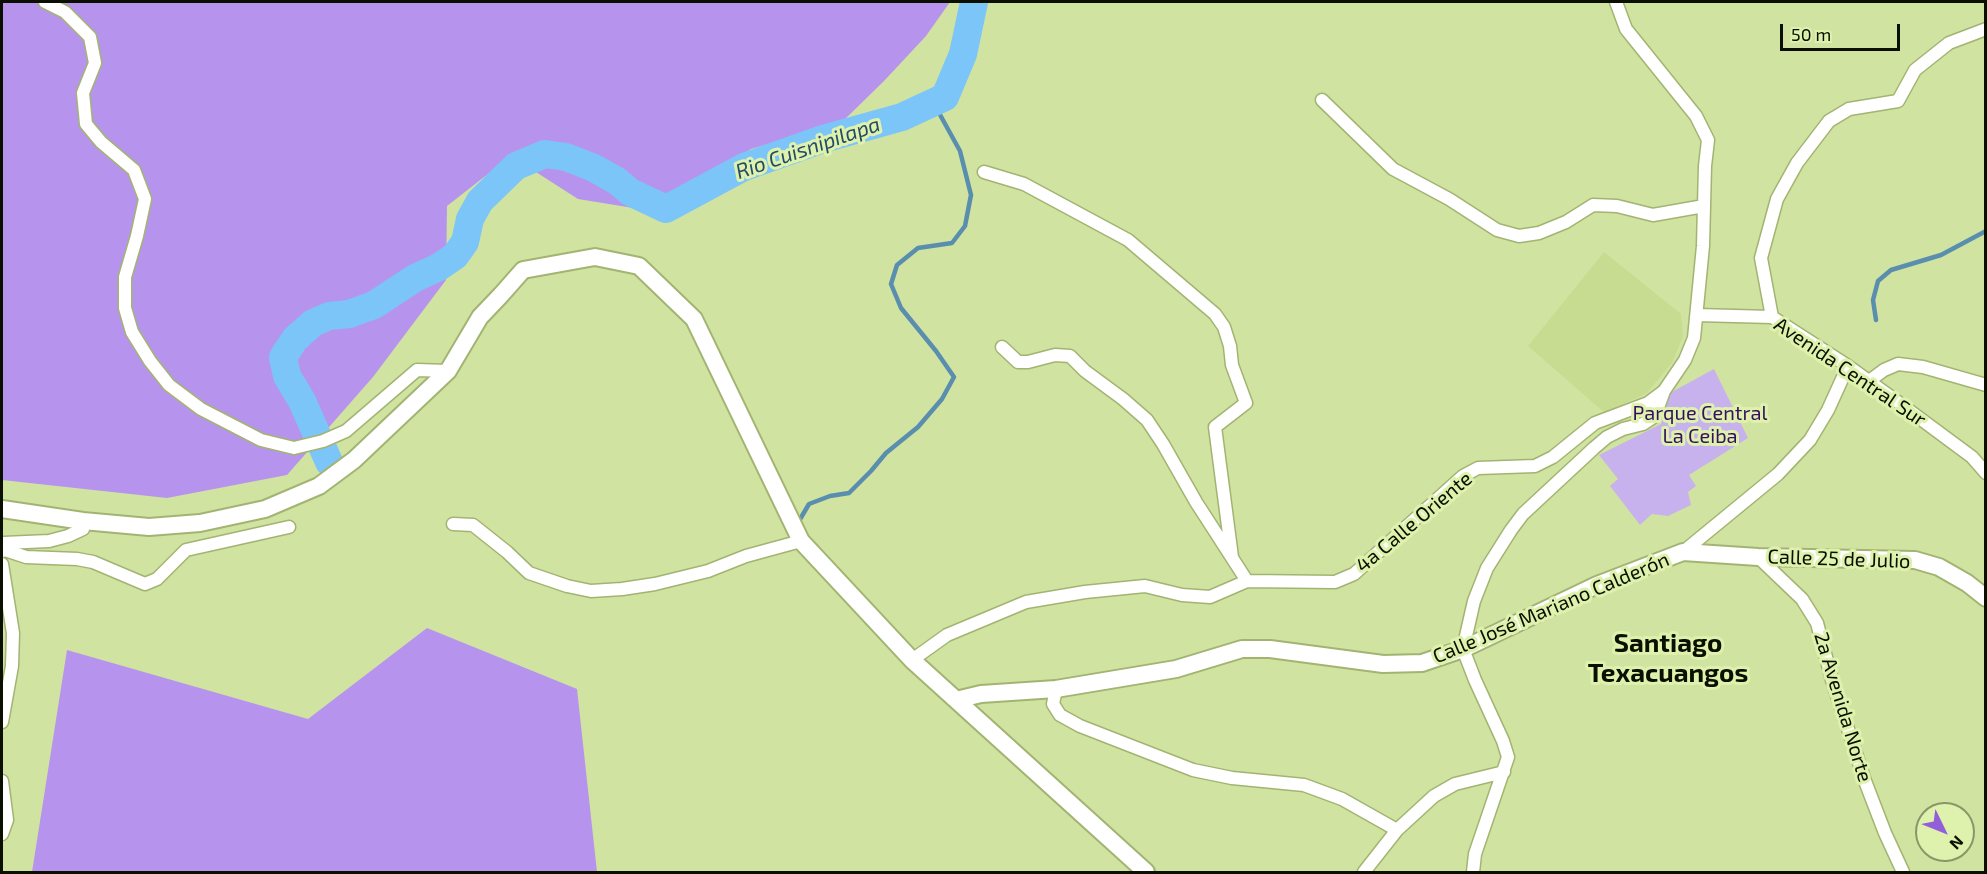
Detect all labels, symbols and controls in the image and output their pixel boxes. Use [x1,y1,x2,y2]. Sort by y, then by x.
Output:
scale bar [1783,12,1903,50]
text: 50 m [1791,23,1831,45]
water label: Rio Cuisnipilapa [732,111,884,185]
street label: Avenida Central Sur [1769,312,1931,432]
park label: Parque Central La Ceiba [1633,401,1767,448]
street label: 4a Calle Oriente [1351,466,1477,578]
street label: Calle 25 de Julio [1767,545,1911,573]
street label: Calle José Mariano Calderón [1429,547,1673,669]
district label: Santiago Texacuangos [1588,627,1748,688]
street label: 2a Avenida Norte [1809,629,1877,785]
north arrow [1915,802,1975,862]
text: N [1946,833,1968,854]

